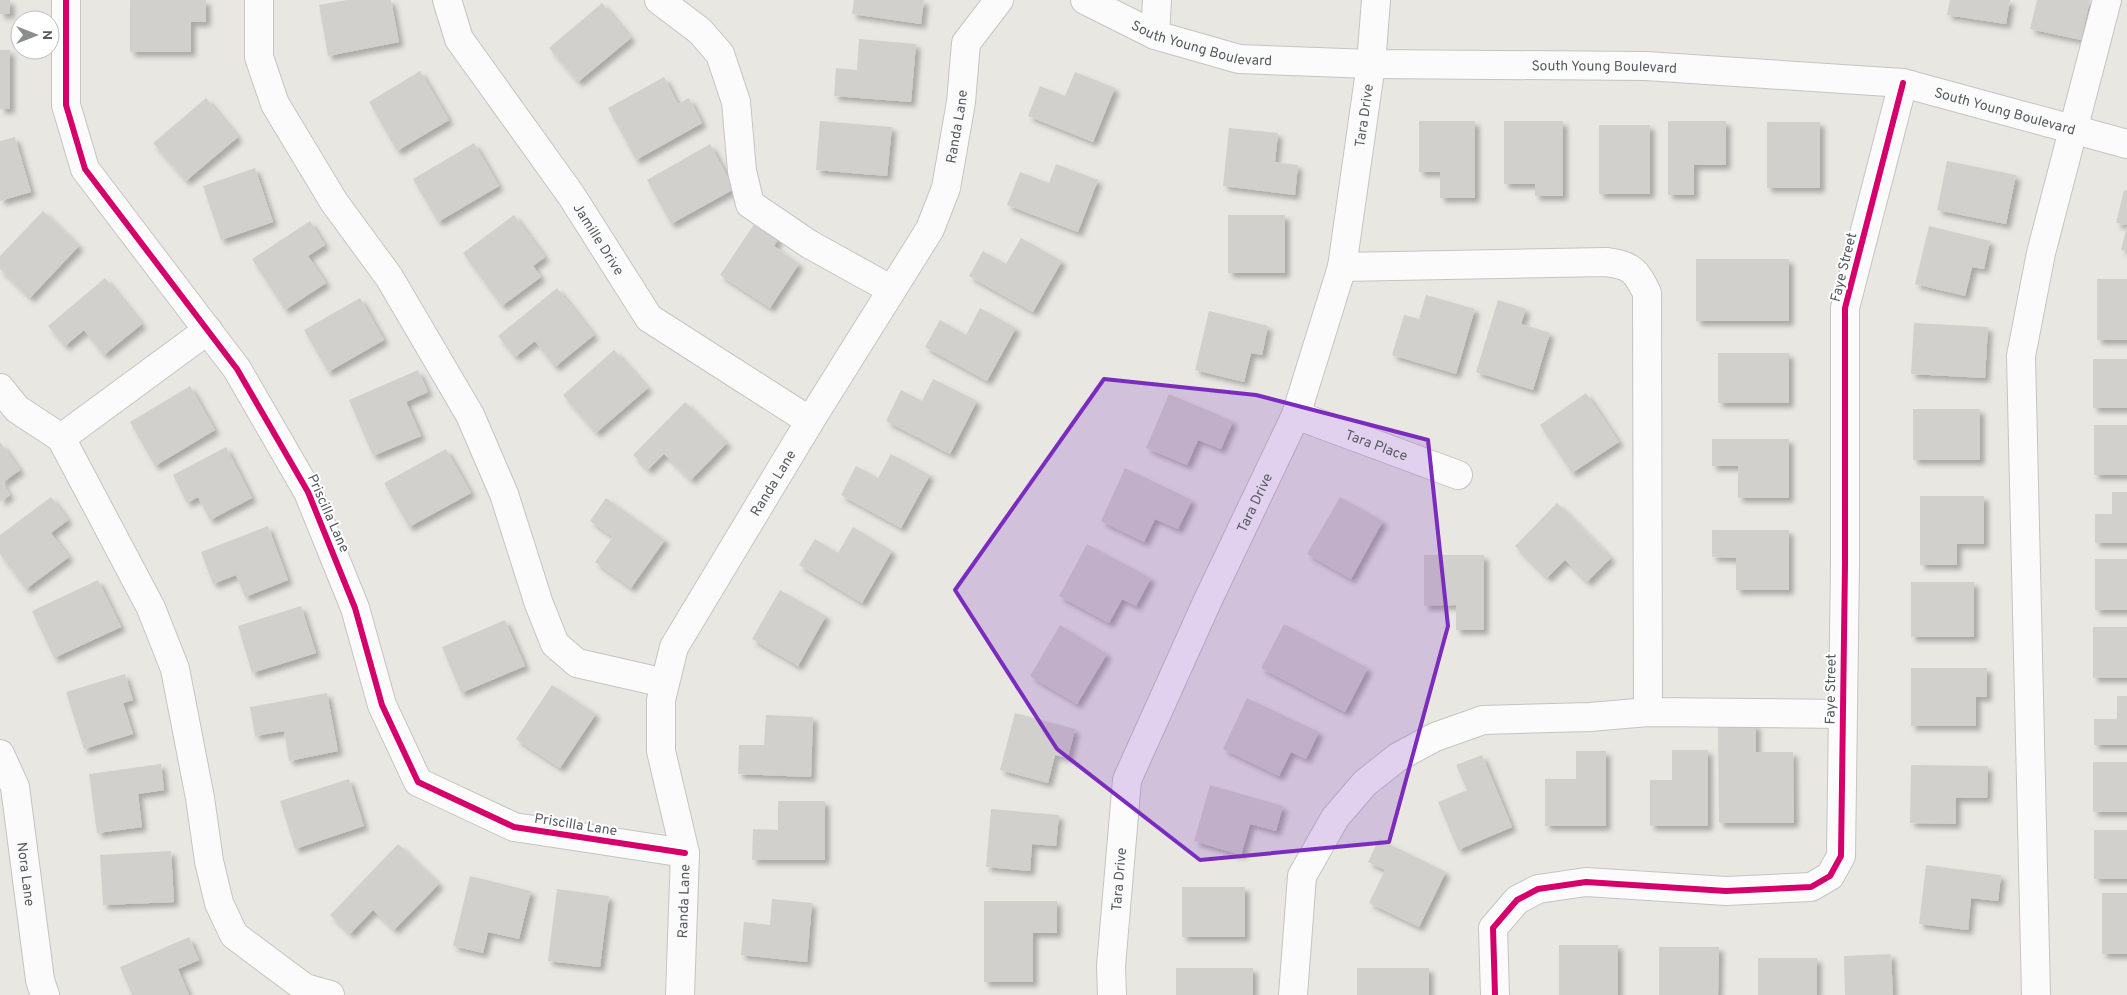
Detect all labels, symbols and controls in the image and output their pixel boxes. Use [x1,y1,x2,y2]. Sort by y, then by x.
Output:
north arrow [10,10,60,60]
street label: South Young Boulevard [1128,18,1272,70]
text: N [38,30,55,40]
street label: South Young Boulevard [1531,58,1677,78]
street label: Tara Drive [1352,83,1378,149]
street label: South Young Boulevard [1932,85,2077,140]
street label: Randa Lane [943,89,972,165]
street label: Jamille Drive [569,201,627,279]
street label: Faye Street [1828,231,1861,304]
street label: Tara Place [1343,427,1410,466]
street label: Randa Lane [748,447,801,520]
street label: Tara Drive [1234,471,1277,536]
street label: Priscilla Lane [303,472,352,555]
street label: Faye Street [1822,653,1841,725]
street label: Priscilla Lane [533,811,618,840]
street label: Nora Lane [12,841,37,907]
street label: Tara Drive [1109,847,1131,912]
street label: Randa Lane [675,864,695,939]

